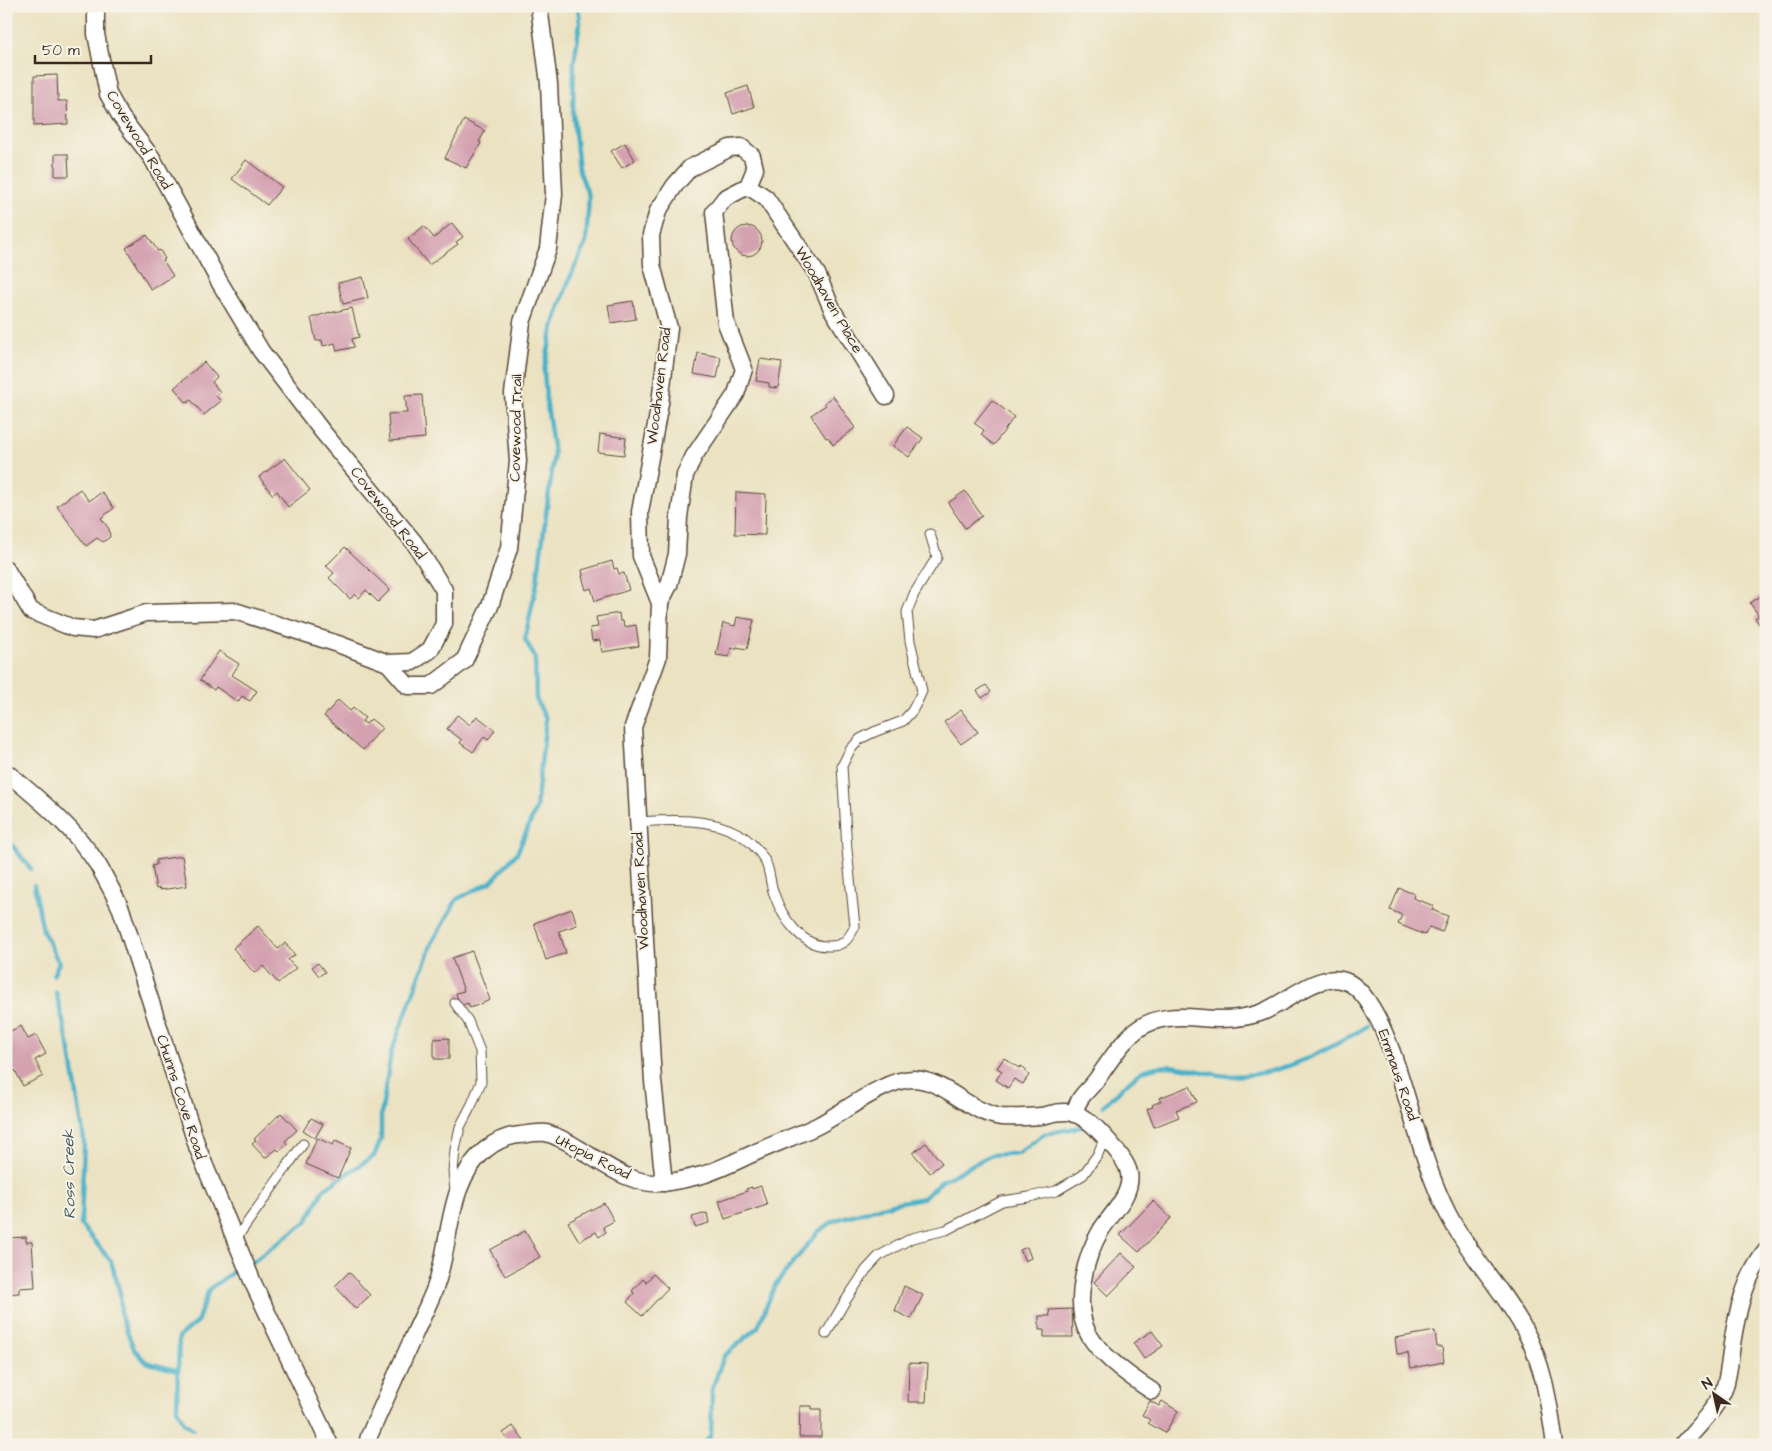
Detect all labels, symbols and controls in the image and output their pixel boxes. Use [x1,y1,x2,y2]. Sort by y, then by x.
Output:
scale bar [35,32,151,64]
text: 50 m [42,40,80,61]
street label: Covewood Road [101,87,177,194]
street label: Woodhaven Place [790,243,868,357]
street label: Woodhaven Road [641,326,677,446]
street label: Covewood Trail [505,374,527,482]
street label: Covewood Road [345,462,431,564]
street label: Woodhaven Road [627,831,655,950]
street label: Emmaus Road [1373,1026,1424,1124]
street label: Chunns Cove Road [151,1032,211,1162]
water label: Ross Creek [57,1128,81,1219]
street label: Utopia Road [552,1129,634,1185]
north arrow [1690,1368,1740,1418]
text: N [1698,1373,1717,1395]

